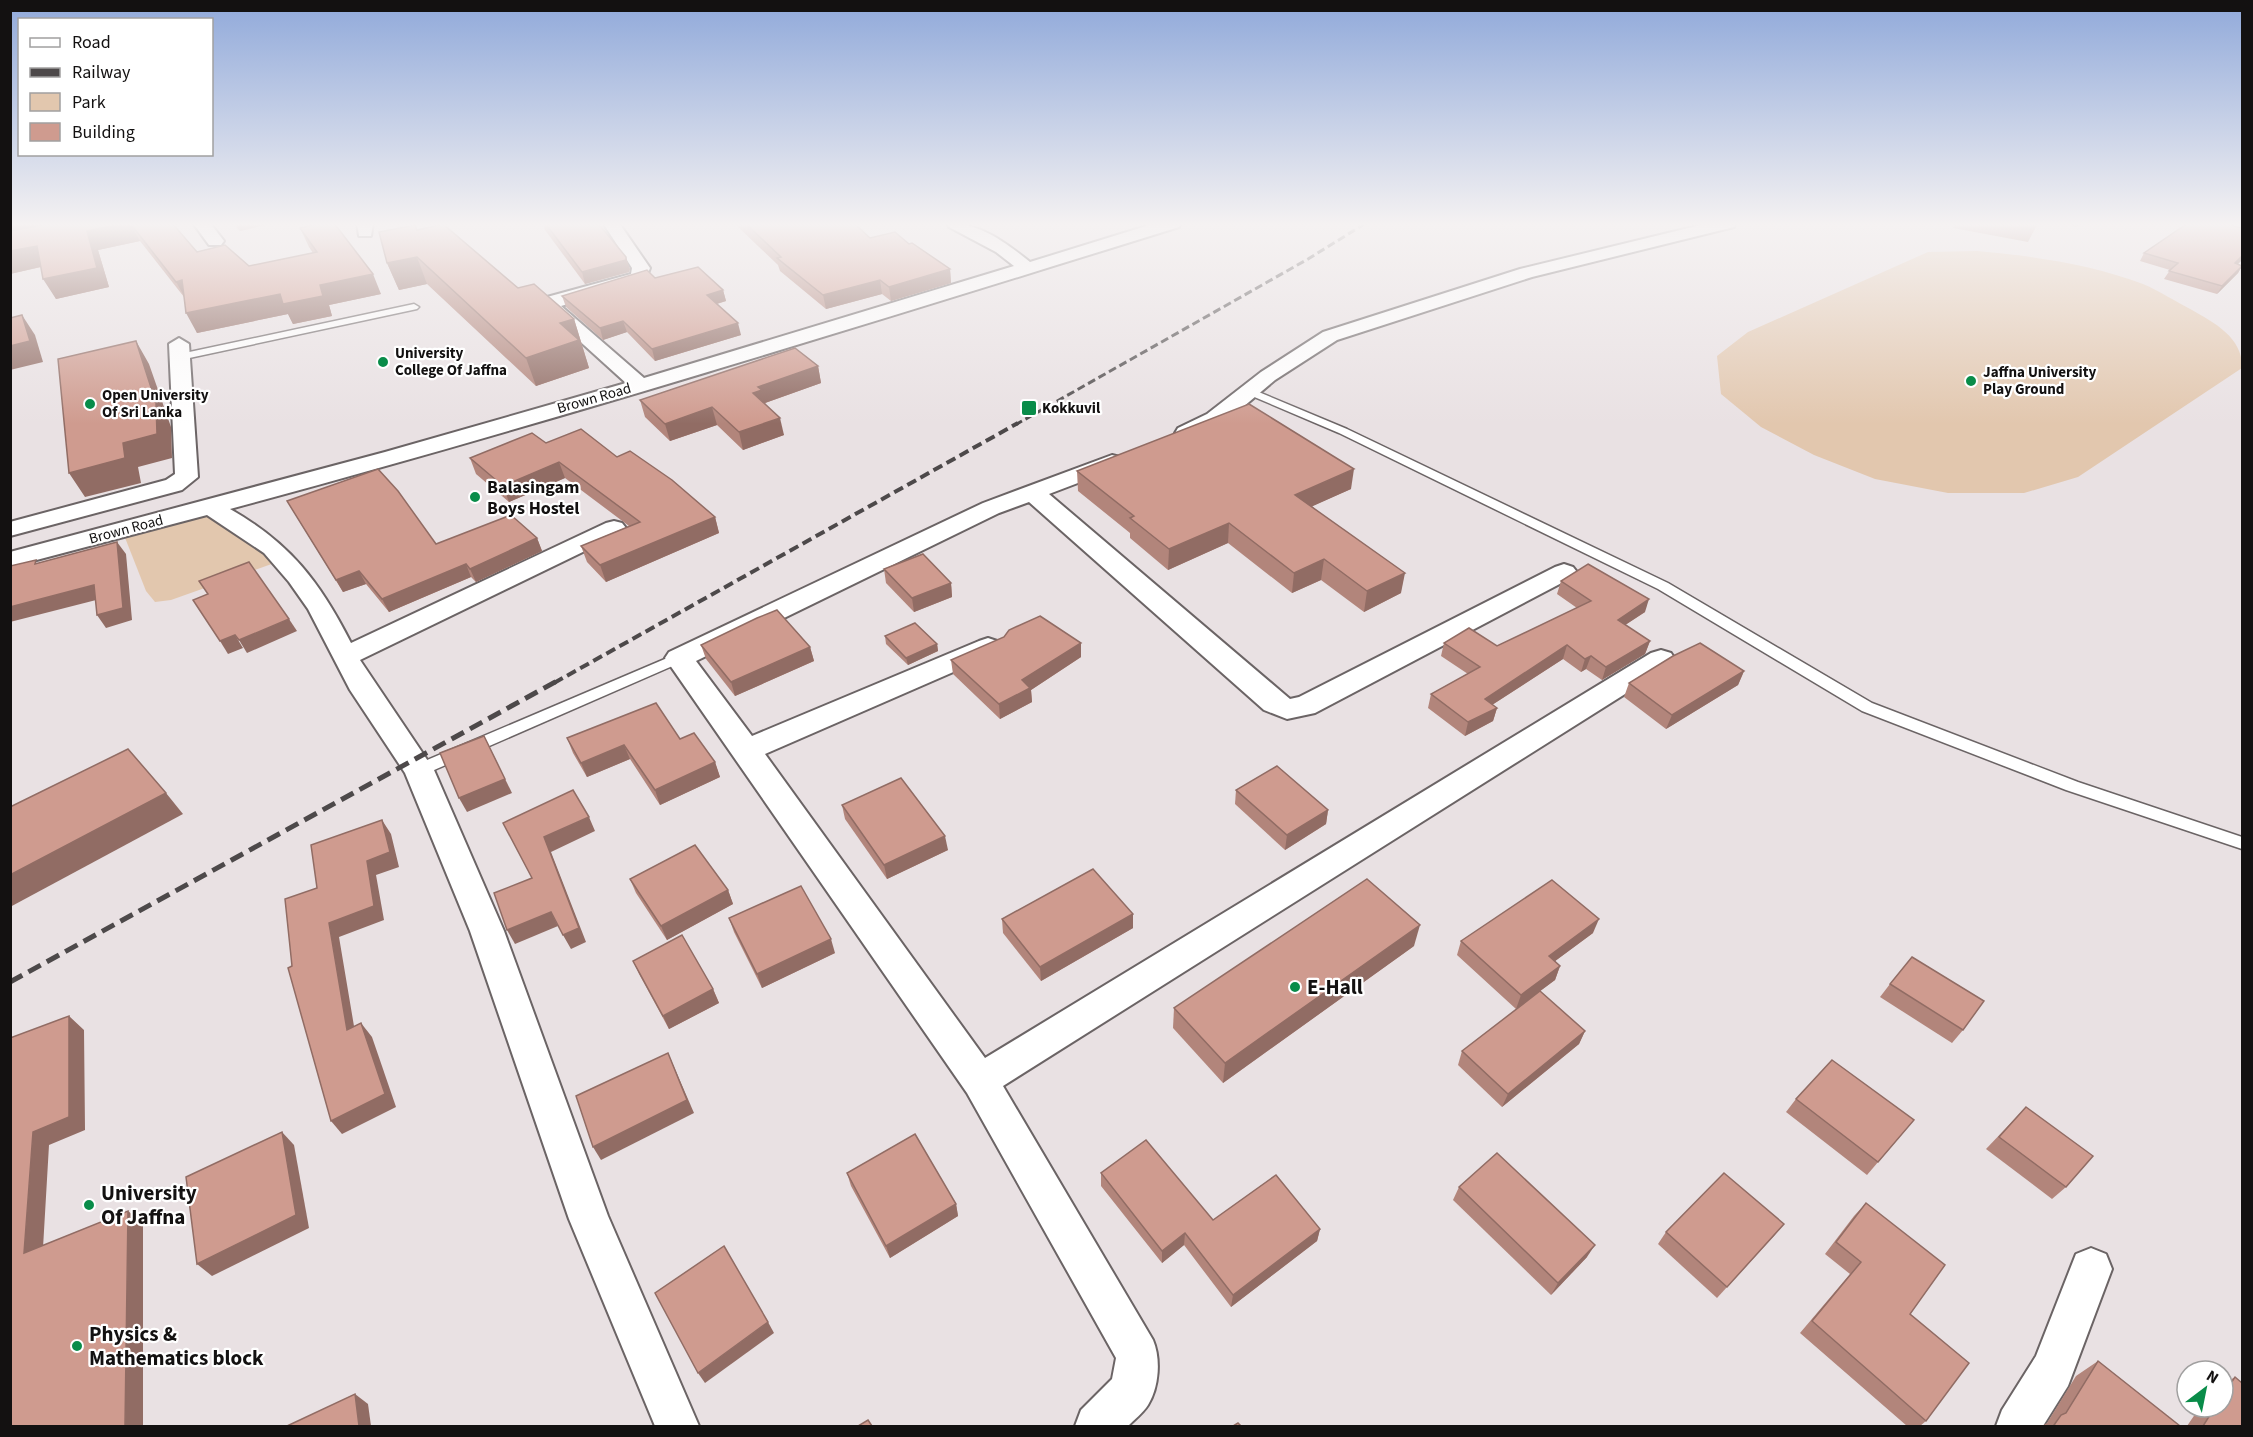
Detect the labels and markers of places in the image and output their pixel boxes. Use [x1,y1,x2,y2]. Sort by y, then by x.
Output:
place label: University College Of Jaffna [395,343,507,381]
marker: University College Of Jaffna [376,355,390,369]
place label: Jaffna University Play Ground [1983,362,2096,400]
marker: Jaffna University Play Ground [1964,374,1978,388]
place label: Open University Of Sri Lanka [102,385,209,423]
marker: Open University Of Sri Lanka [83,397,97,411]
place label: Kokkuvil [1042,398,1101,419]
marker: Kokkuvil [1020,399,1038,417]
place label: Balasingam Boys Hostel [487,475,579,521]
marker: Balasingam Boys Hostel [468,490,482,504]
place label: E-Hall [1307,972,1363,1002]
marker: E-Hall [1288,980,1302,994]
place label: University Of Jaffna [101,1178,197,1232]
marker: University Of Jaffna [82,1198,96,1212]
place label: Physics & Mathematics block [89,1319,264,1373]
marker: Physics & Mathematics block [70,1339,84,1353]

